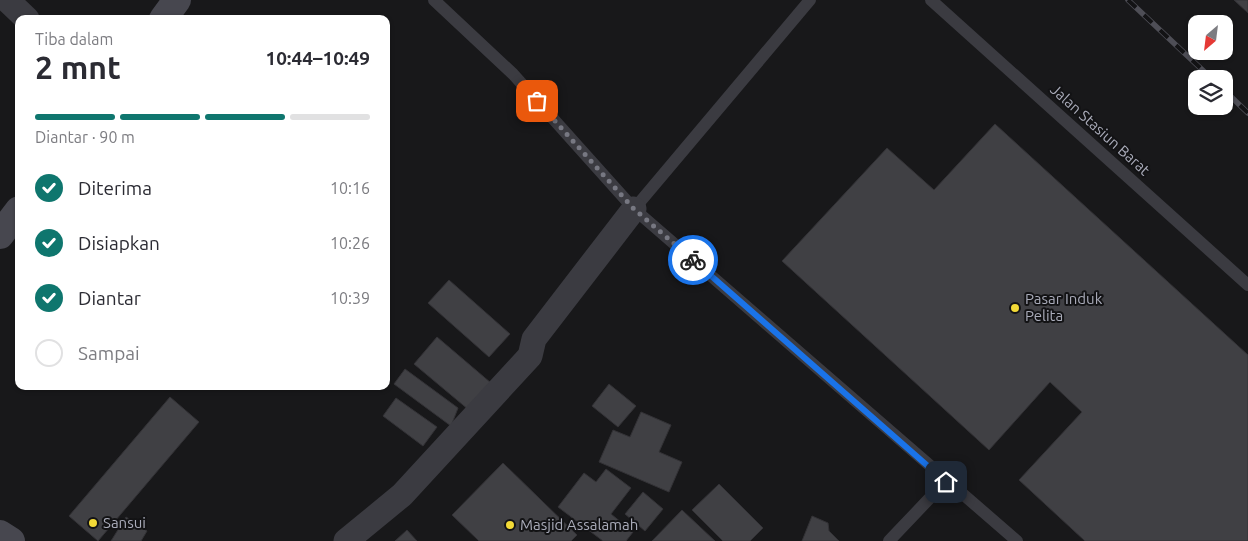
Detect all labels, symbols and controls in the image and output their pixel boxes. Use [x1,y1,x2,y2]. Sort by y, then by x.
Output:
north arrow [1188,15,1232,60]
map controls [1188,15,1233,115]
text: Tiba dalam [35,30,113,48]
text: 10:44–10:49 [265,47,370,69]
text: 2 mnt [35,49,121,85]
button: layers [1188,70,1233,115]
pin [516,80,558,122]
street label: Jalan Stasiun Barat [1047,81,1153,179]
icon: bag [523,87,551,115]
text: Diantar · 90 m [35,128,135,146]
icon: check [35,174,63,202]
text: Diterima [78,177,152,199]
text: 10:16 [330,179,370,197]
icon: check [35,229,63,257]
text: Disiapkan [78,232,160,254]
text: 10:26 [330,234,370,252]
courier [668,235,718,285]
icon: bike [679,246,707,274]
icon: check [35,284,63,312]
text: Diantar [78,287,141,309]
text: 10:39 [330,289,370,307]
place label: Pasar Induk Pelita [1025,290,1103,324]
marker: Pasar Induk Pelita [1009,302,1021,314]
text: Sampai [78,342,140,364]
pin [925,461,967,503]
icon: home [932,468,960,496]
place label: Sansui [103,514,146,531]
place label: Masjid Assalamah [520,516,638,533]
marker: Sansui [87,517,99,529]
marker: Masjid Assalamah [504,519,516,531]

